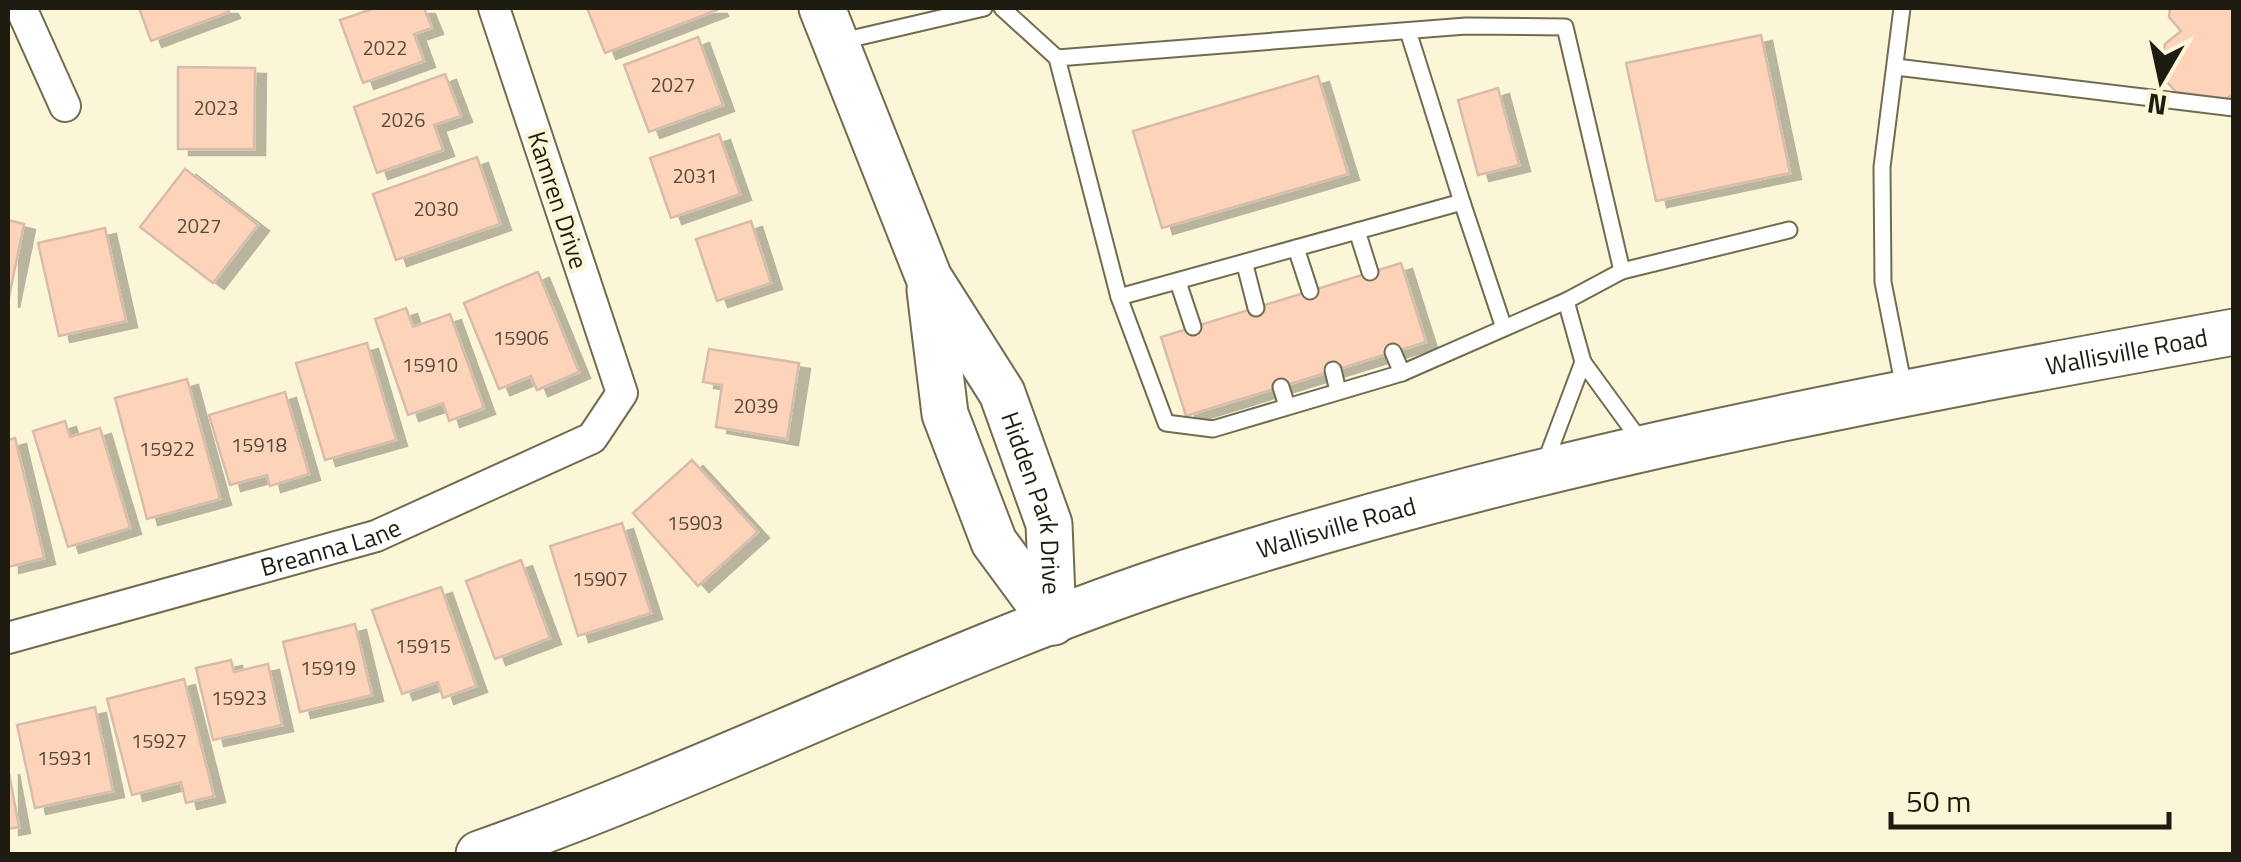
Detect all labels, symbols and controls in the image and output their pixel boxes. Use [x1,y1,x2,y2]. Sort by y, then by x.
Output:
north arrow [2111,30,2211,130]
house number: 2022 [363,32,407,63]
house number: 2027 [651,69,695,100]
text: N [2144,82,2170,128]
house number: 2023 [194,92,238,123]
house number: 2026 [381,104,425,135]
street label: Kamren Drive [518,126,598,274]
house number: 2031 [673,160,717,191]
house number: 2030 [414,193,458,224]
house number: 2027 [177,210,221,241]
street label: Wallisville Road [2042,318,2211,385]
house number: 15906 [493,322,549,353]
house number: 15910 [402,349,458,380]
house number: 2039 [734,390,778,421]
street label: Hidden Park Drive [991,406,1071,595]
house number: 15918 [231,429,287,460]
house number: 15922 [139,433,195,464]
street label: Wallisville Road [1252,486,1420,568]
house number: 15903 [667,507,723,538]
street label: Breanna Lane [256,508,407,586]
house number: 15907 [572,563,628,594]
house number: 15915 [395,630,451,661]
house number: 15919 [300,652,356,683]
house number: 15923 [211,682,267,713]
house number: 15927 [131,725,187,756]
house number: 15931 [37,742,93,773]
scale bar [1891,767,2168,829]
text: 50 m [1906,778,1971,824]

